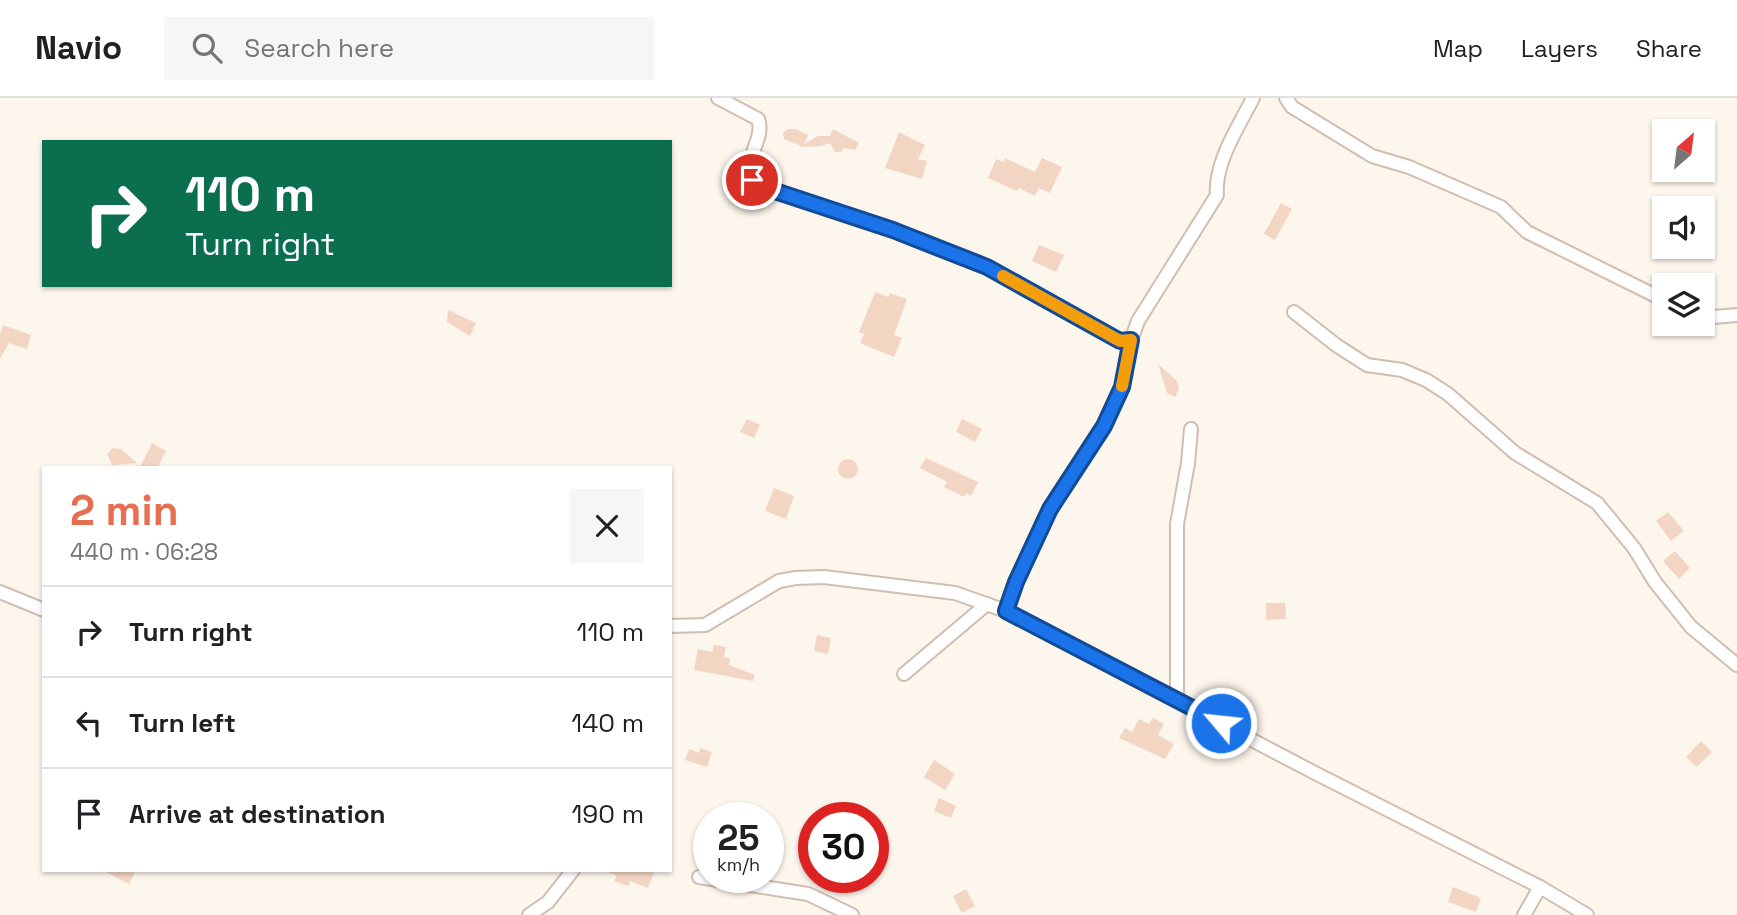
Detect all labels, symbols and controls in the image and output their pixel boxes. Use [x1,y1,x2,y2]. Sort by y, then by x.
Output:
search box [164,17,654,80]
text: Navio [35,27,122,69]
icon: search [188,29,226,67]
text: Search here [244,31,394,65]
text: Map [1433,33,1483,64]
text: Layers [1521,33,1598,64]
text: Share [1636,33,1702,64]
north arrow [1652,119,1715,182]
map controls [1652,119,1715,336]
pin [722,150,782,210]
icon: arrive [733,161,771,199]
text: 110 m [185,163,315,225]
icon: right [70,168,161,259]
button: sound [1652,196,1715,259]
text: Turn right [185,224,335,264]
button: layers [1652,273,1715,336]
text: 2 min [70,484,179,537]
button: close [570,489,644,563]
text: 440 m · 06:28 [70,537,218,567]
icon: right [70,613,108,651]
text: Turn right [129,615,253,649]
text: 110 m [577,615,644,649]
position arrow [1184,686,1258,760]
icon: left [70,704,108,742]
text: Turn left [129,706,236,740]
text: 140 m [571,706,644,740]
icon: arrive [70,795,108,833]
text: Arrive at destination [129,797,386,831]
text: 190 m [572,797,644,831]
speed limit sign: 30 [798,802,889,893]
text: 25 [718,816,759,860]
text: km/h [717,853,760,876]

